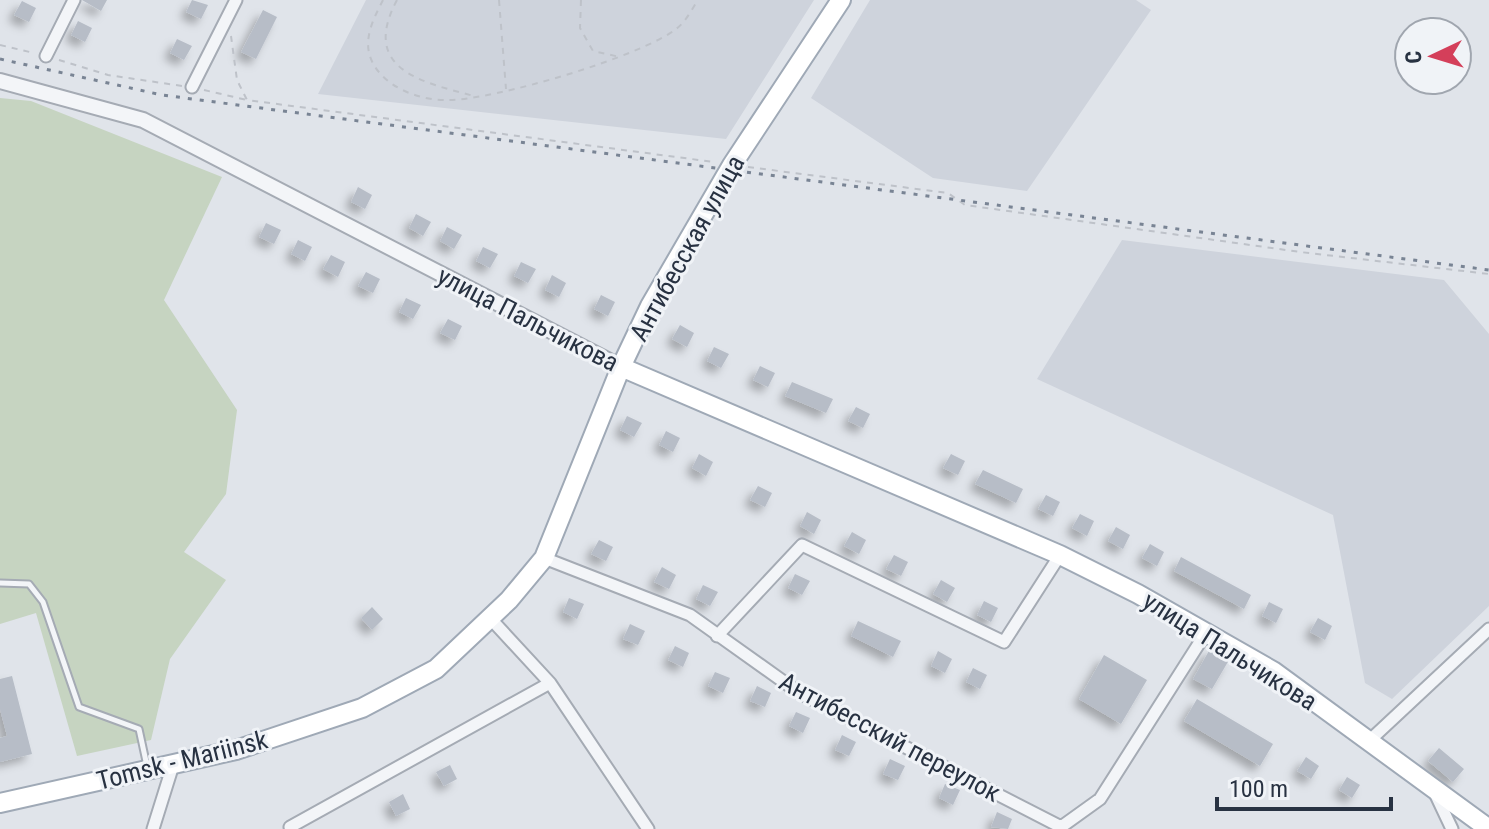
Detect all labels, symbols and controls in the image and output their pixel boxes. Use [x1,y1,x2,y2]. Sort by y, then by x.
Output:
north arrow [1393,16,1473,96]
text: С [1401,50,1426,64]
street label: Антибесская улица [624,150,750,346]
street label: улица Пальчикова [432,260,624,378]
street label: улица Пальчикова [1138,585,1322,717]
street label: Антибесский переулок [775,666,1006,808]
street label: Tomsk - Mariinsk [93,724,271,796]
scale bar [1217,761,1391,811]
text: 100 m [1229,775,1288,803]

